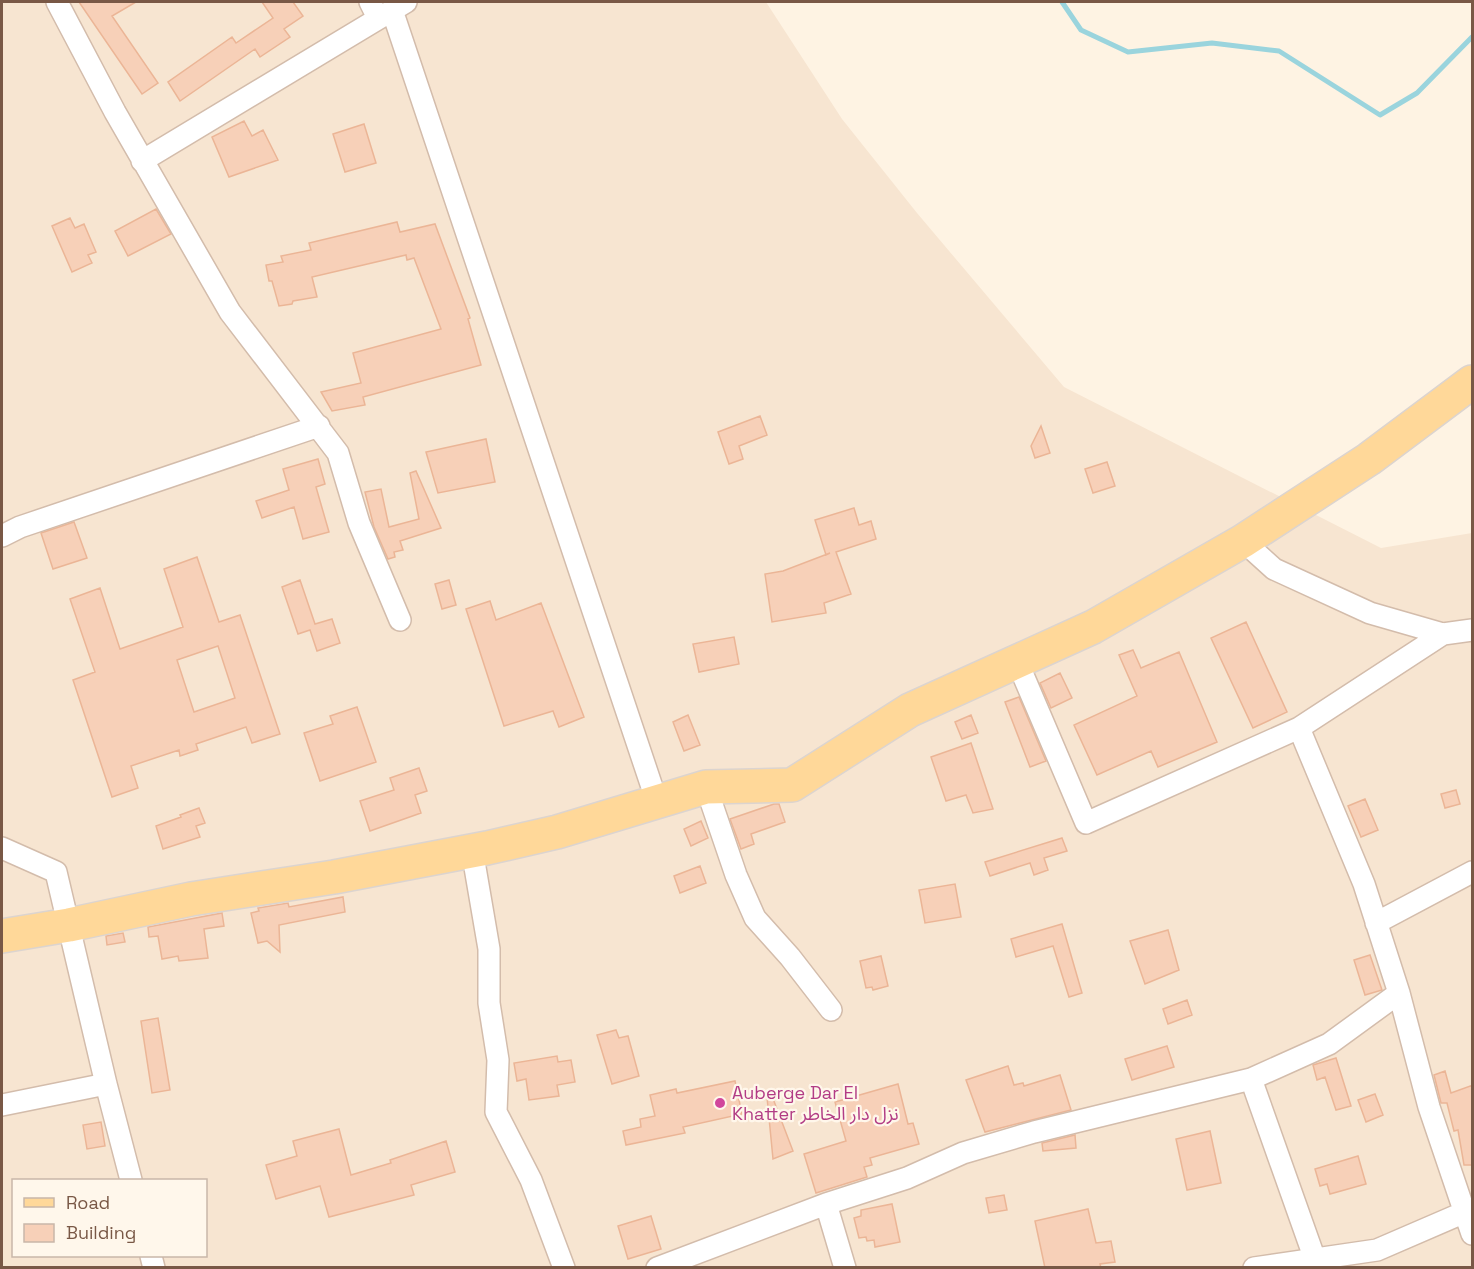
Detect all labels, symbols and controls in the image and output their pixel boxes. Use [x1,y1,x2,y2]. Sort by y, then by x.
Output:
place label: Auberge Dar El Khatter نزل دار الخاطر [732,1081,899,1125]
marker: Auberge Dar El Khatter نزل دار الخاطر [713,1096,727,1110]
legend [12,1179,207,1257]
text: Road [66,1191,110,1214]
text: Building [66,1221,136,1244]

